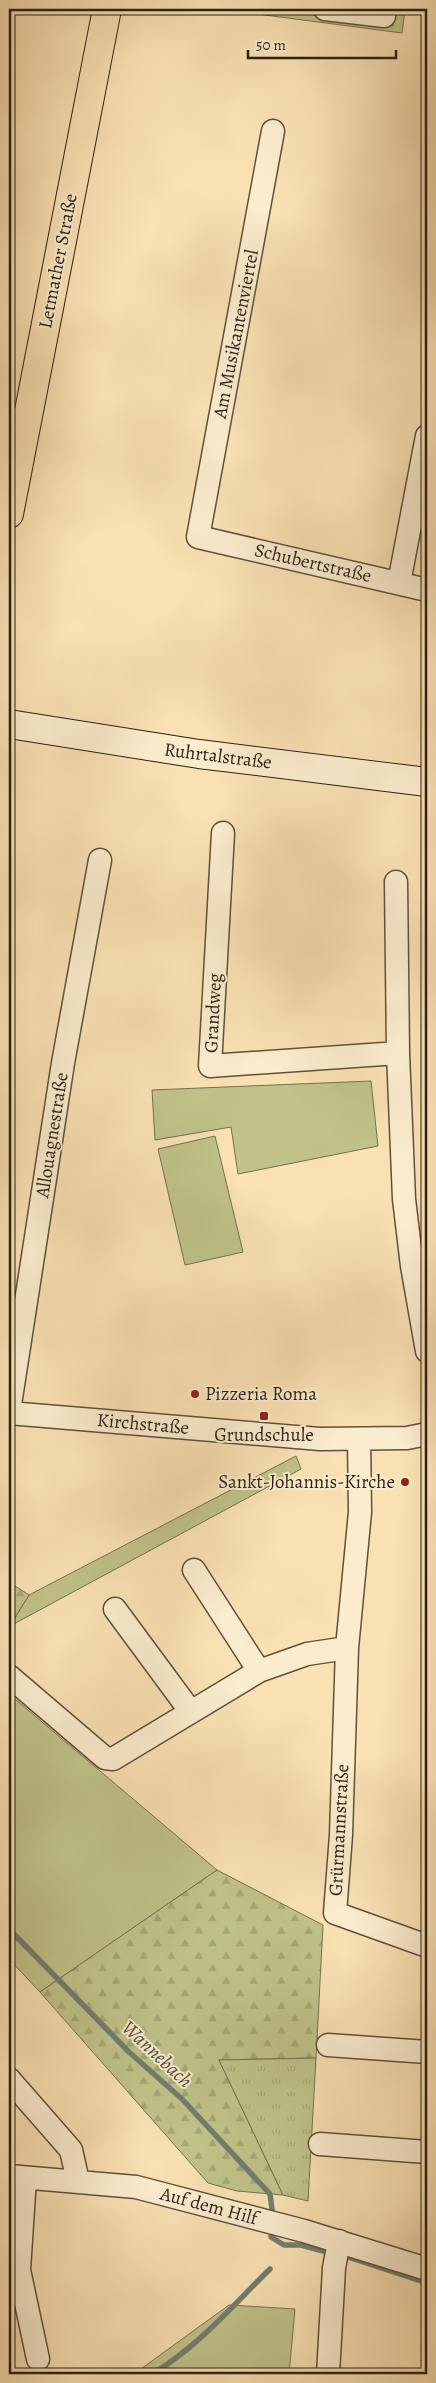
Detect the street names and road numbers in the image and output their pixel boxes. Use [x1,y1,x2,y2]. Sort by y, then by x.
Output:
street label: Letmather Straße [32,191,84,331]
street label: Am Musikantenviertel [207,247,265,422]
street label: Schubertstraße [252,537,374,589]
street label: Ruhrtalstraße [163,737,273,775]
street label: Grandweg [198,972,228,1054]
street label: Allouagnestraße [29,1070,75,1201]
street label: Kirchstraße [96,1407,190,1441]
street label: Grürmannstraße [323,1763,355,1897]
street label: Auf dem Hilf [157,2180,263,2232]

